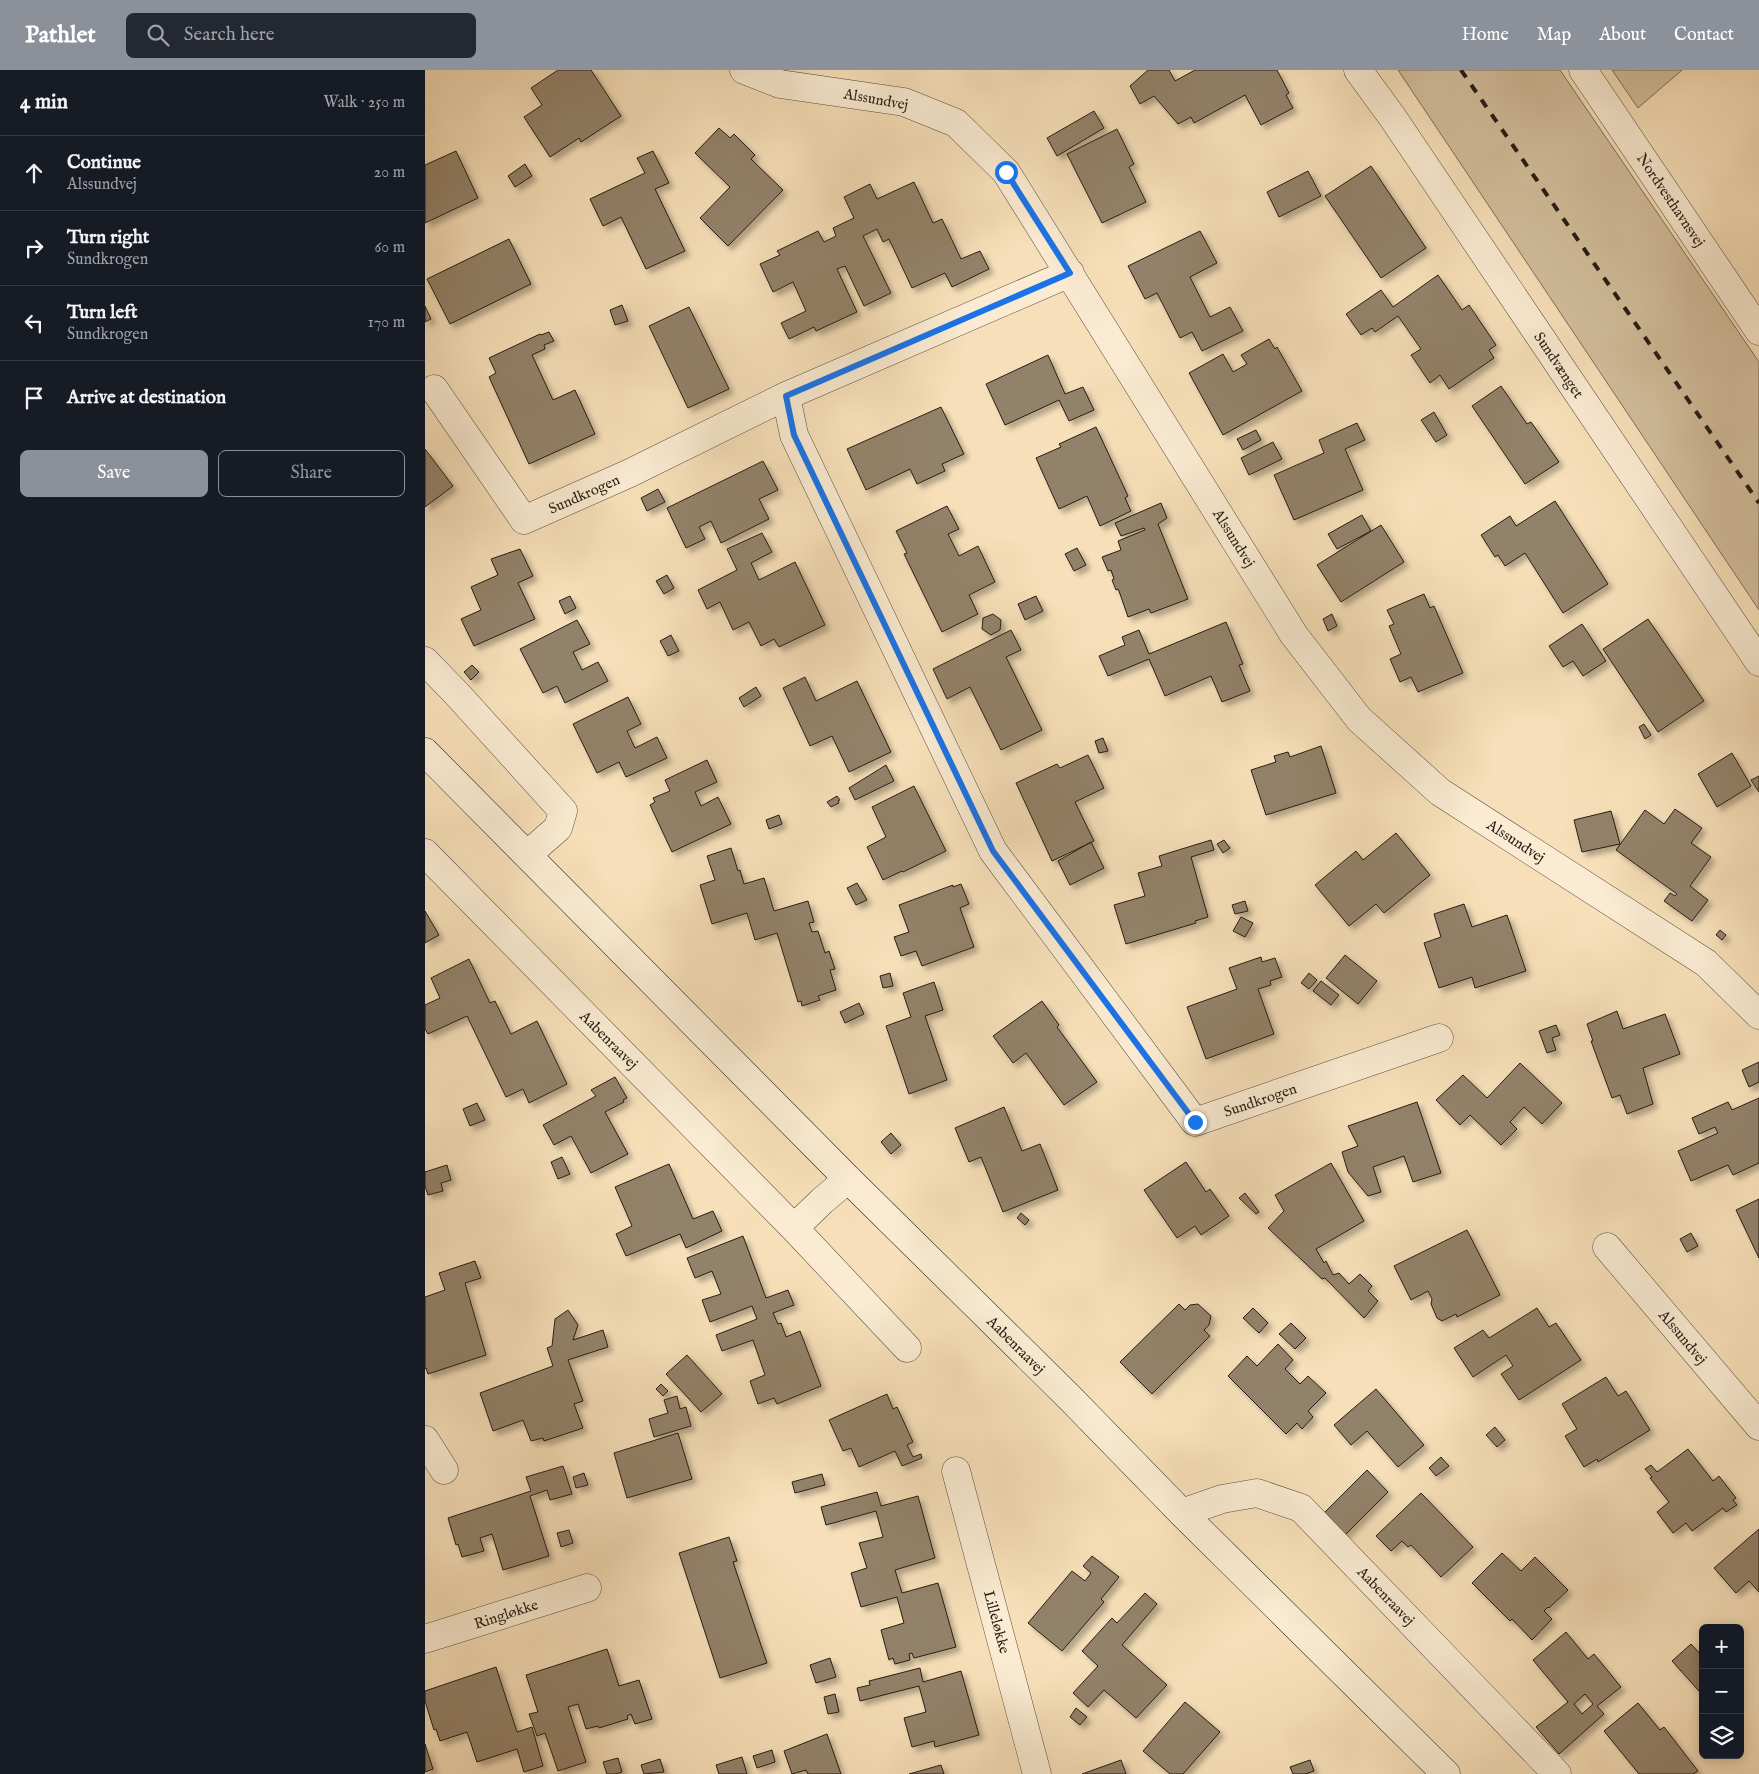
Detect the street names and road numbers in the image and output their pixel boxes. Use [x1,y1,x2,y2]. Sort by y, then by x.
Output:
street label: Alssundvej [841,84,910,115]
street label: Nordvesthavnsvej [1632,150,1709,251]
street label: Sundvænget [1529,328,1588,402]
street label: Sundkrogen [546,470,623,519]
street label: Alssundvej [1208,505,1259,571]
street label: Alssundvej [1482,815,1548,867]
street label: Aabenraavej [575,1006,642,1074]
street label: Sundkrogen [1221,1079,1299,1122]
street label: Alssundvej [1654,1305,1711,1369]
street label: Aabenraavej [982,1311,1049,1379]
street label: Aabenraavej [1352,1562,1418,1630]
street label: Lilleløkke [979,1588,1014,1656]
street label: Ringløkke [472,1595,541,1634]

